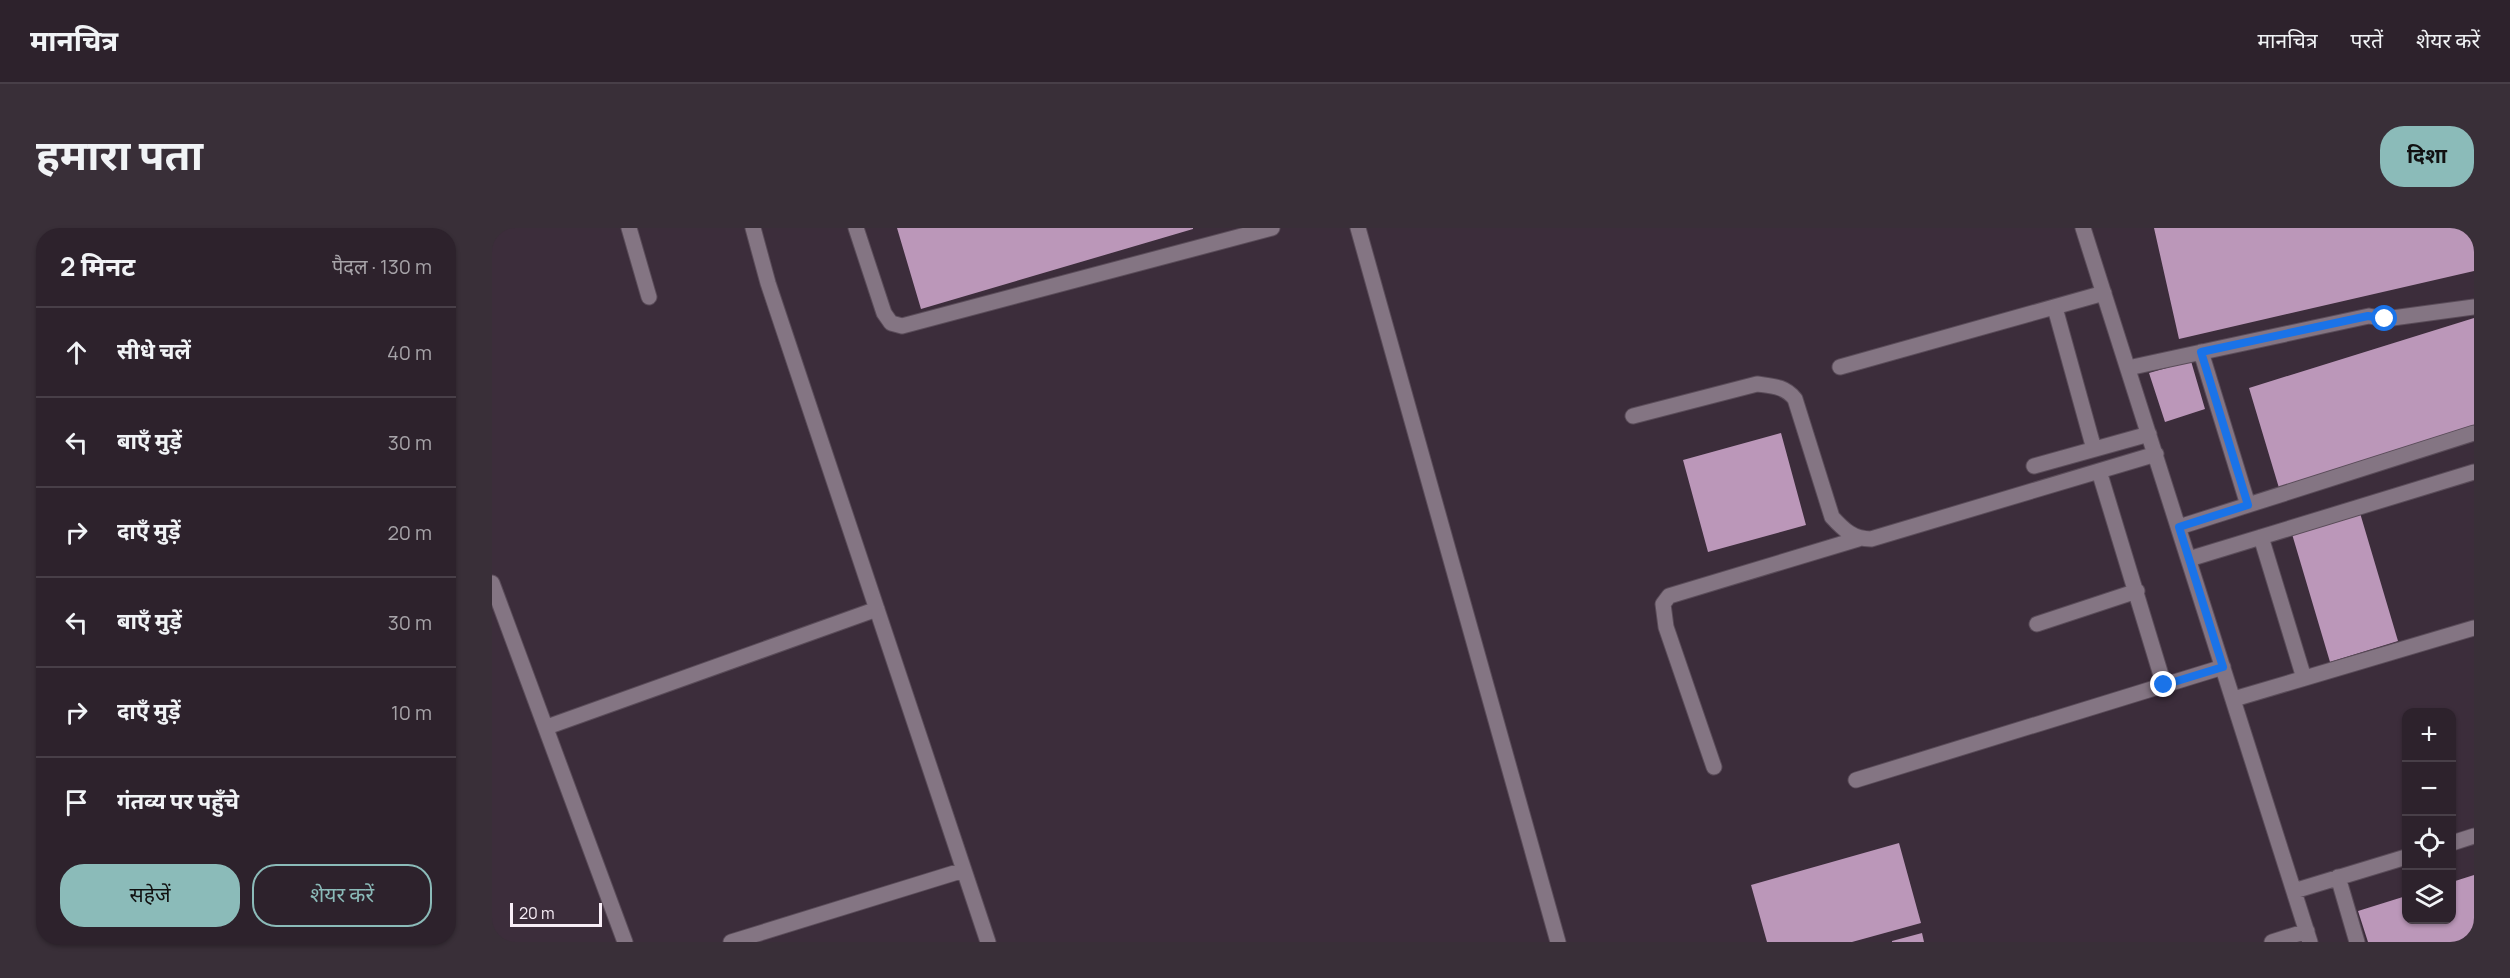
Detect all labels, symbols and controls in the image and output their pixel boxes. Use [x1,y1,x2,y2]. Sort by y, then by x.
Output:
text: मानचित्र [30,21,118,59]
text: मानचित्र [2258,26,2318,54]
text: परतें [2351,26,2383,54]
text: शेयर करें [2416,26,2480,54]
text: हमारा पता [36,125,203,183]
button: दिशा [2380,126,2474,187]
text: 2 मिनट [60,248,135,284]
text: पैदल · 130 m [332,253,432,280]
route start [2371,305,2397,331]
icon: ahead [60,336,93,369]
text: सीधे चलें [117,336,191,366]
text: 40 m [387,339,432,366]
icon: left [60,426,93,459]
text: बाएँ मुड़ें [117,426,182,456]
text: 30 m [388,429,432,456]
icon: right [60,516,93,549]
text: दाएँ मुड़ें [117,516,180,546]
text: 20 m [387,519,432,546]
icon: left [60,606,93,639]
text: बाएँ मुड़ें [117,606,182,636]
text: 30 m [388,609,432,636]
route end [2150,671,2176,697]
icon: right [60,696,93,729]
text: दाएँ मुड़ें [117,696,180,726]
text: 10 m [391,699,432,726]
map controls [2402,708,2456,924]
button: + [2402,708,2456,762]
button: − [2402,762,2456,816]
icon: arrive [60,786,93,819]
text: गंतव्य पर पहुँचे [117,786,239,816]
button: locate [2402,816,2456,870]
button: सहेजें [60,864,240,927]
button: शेयर करें [252,864,432,927]
button: layers [2402,870,2456,924]
scale bar [510,900,602,928]
text: 20 m [519,902,555,924]

